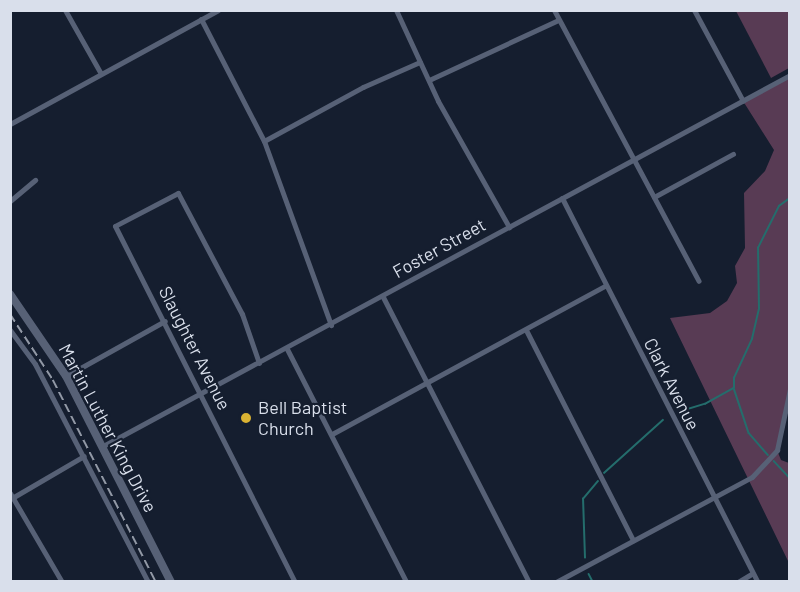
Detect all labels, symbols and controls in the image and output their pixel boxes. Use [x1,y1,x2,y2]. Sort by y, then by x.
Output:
street label: Foster Street [389,214,489,282]
street label: Slaughter Avenue [154,282,236,414]
street label: Clark Avenue [640,334,704,434]
street label: Martin Luther King Drive [54,340,162,516]
place label: Bell Baptist Church [258,397,347,440]
marker: Bell Baptist Church [239,411,253,425]

